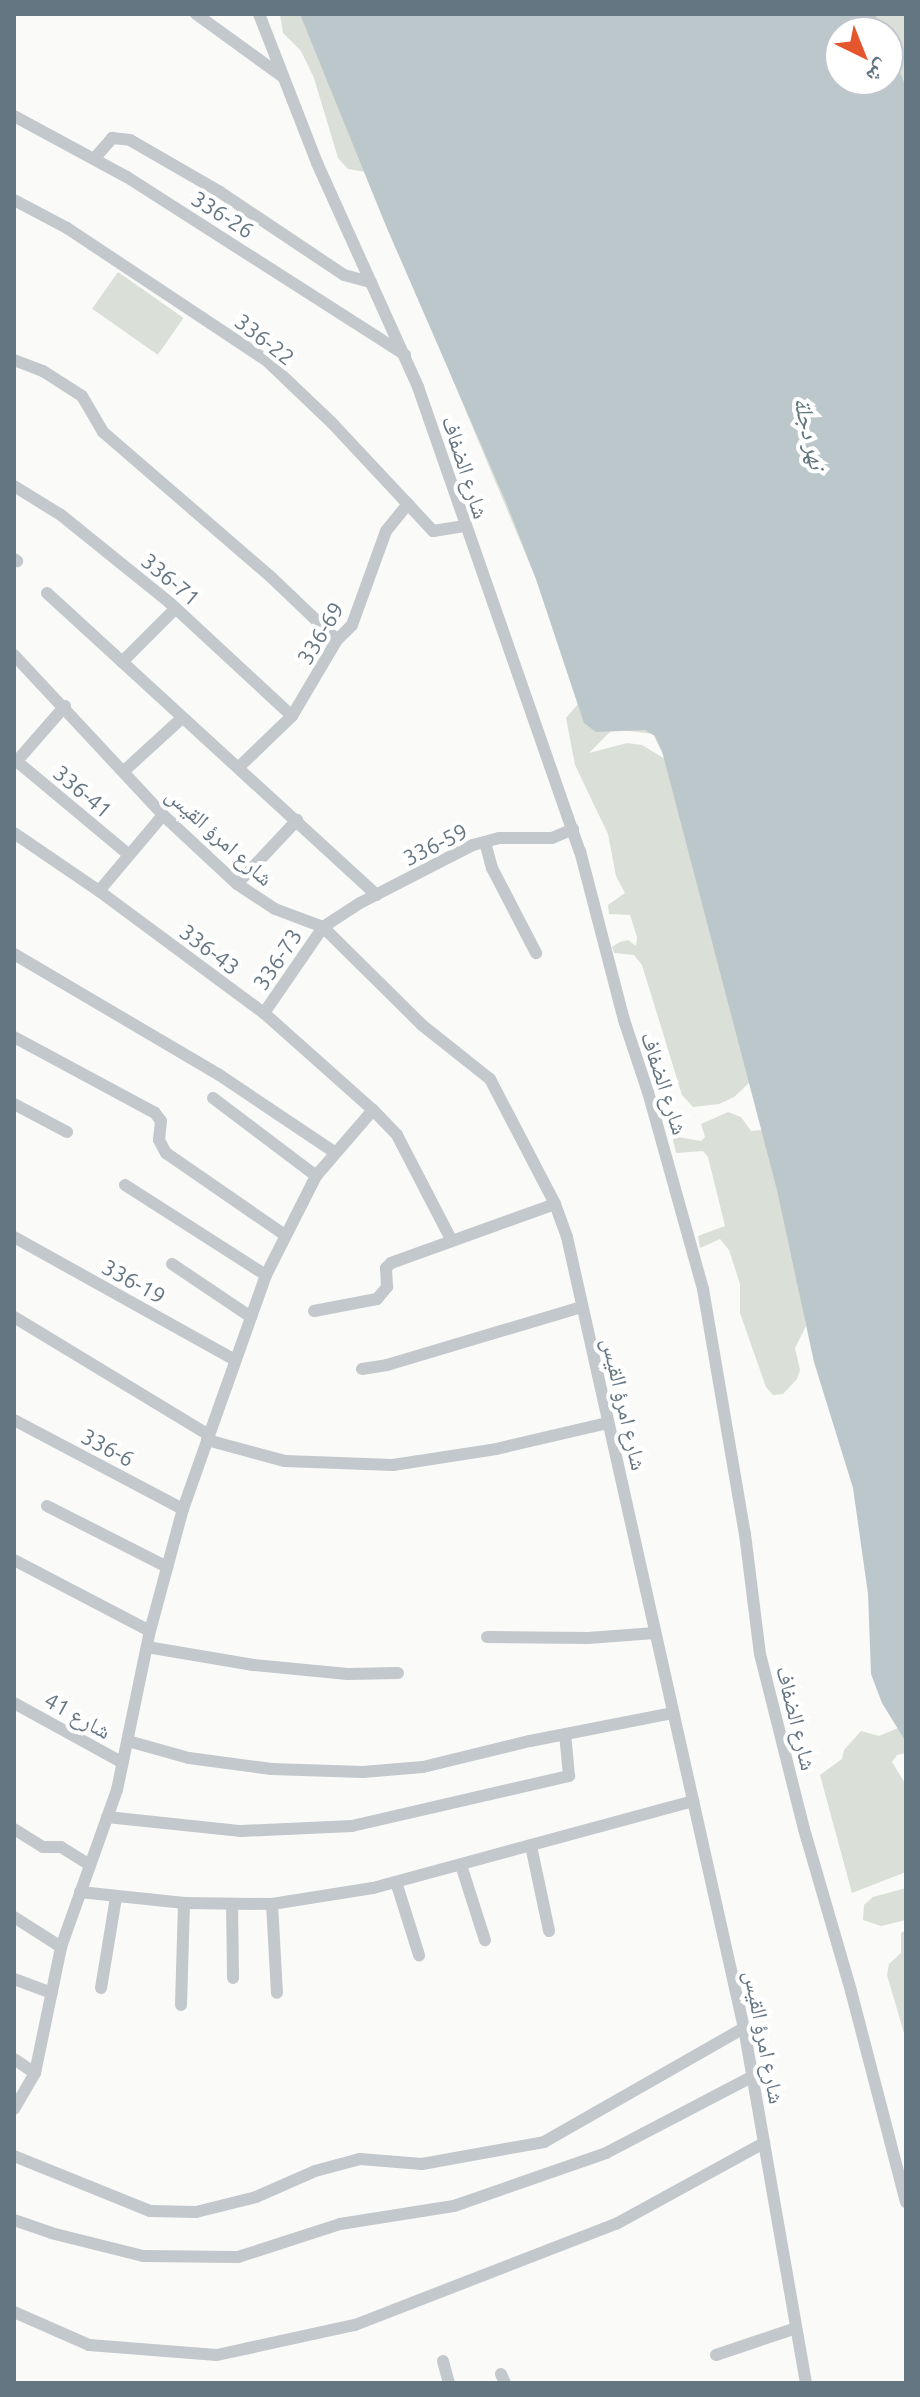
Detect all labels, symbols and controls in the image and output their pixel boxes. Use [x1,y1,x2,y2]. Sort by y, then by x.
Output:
north arrow [824,16,904,96]
text: ش [862,55,896,90]
street label: 336-26 [187,185,259,243]
street label: 336-22 [230,308,300,370]
water label: نهر دجلة [788,394,832,472]
street label: شارع الضفاف [437,412,495,522]
street label: 336-71 [136,547,206,611]
street label: 336-69 [291,597,349,669]
street label: 336-41 [48,759,118,823]
street label: شارع امرؤ القيس [161,781,279,891]
street label: 336-59 [398,817,472,871]
street label: 336-43 [175,918,245,980]
street label: 336-73 [247,923,307,995]
street label: شارع الضفاف [636,1028,694,1138]
street label: 336-19 [98,1253,170,1309]
street label: شارع امرؤ القيس [597,1335,653,1473]
street label: 336-6 [77,1422,139,1472]
street label: شارع الضفاف [771,1663,823,1773]
street label: شارع 41 [40,1686,116,1744]
street label: شارع امرؤ القيس [739,1968,791,2106]

